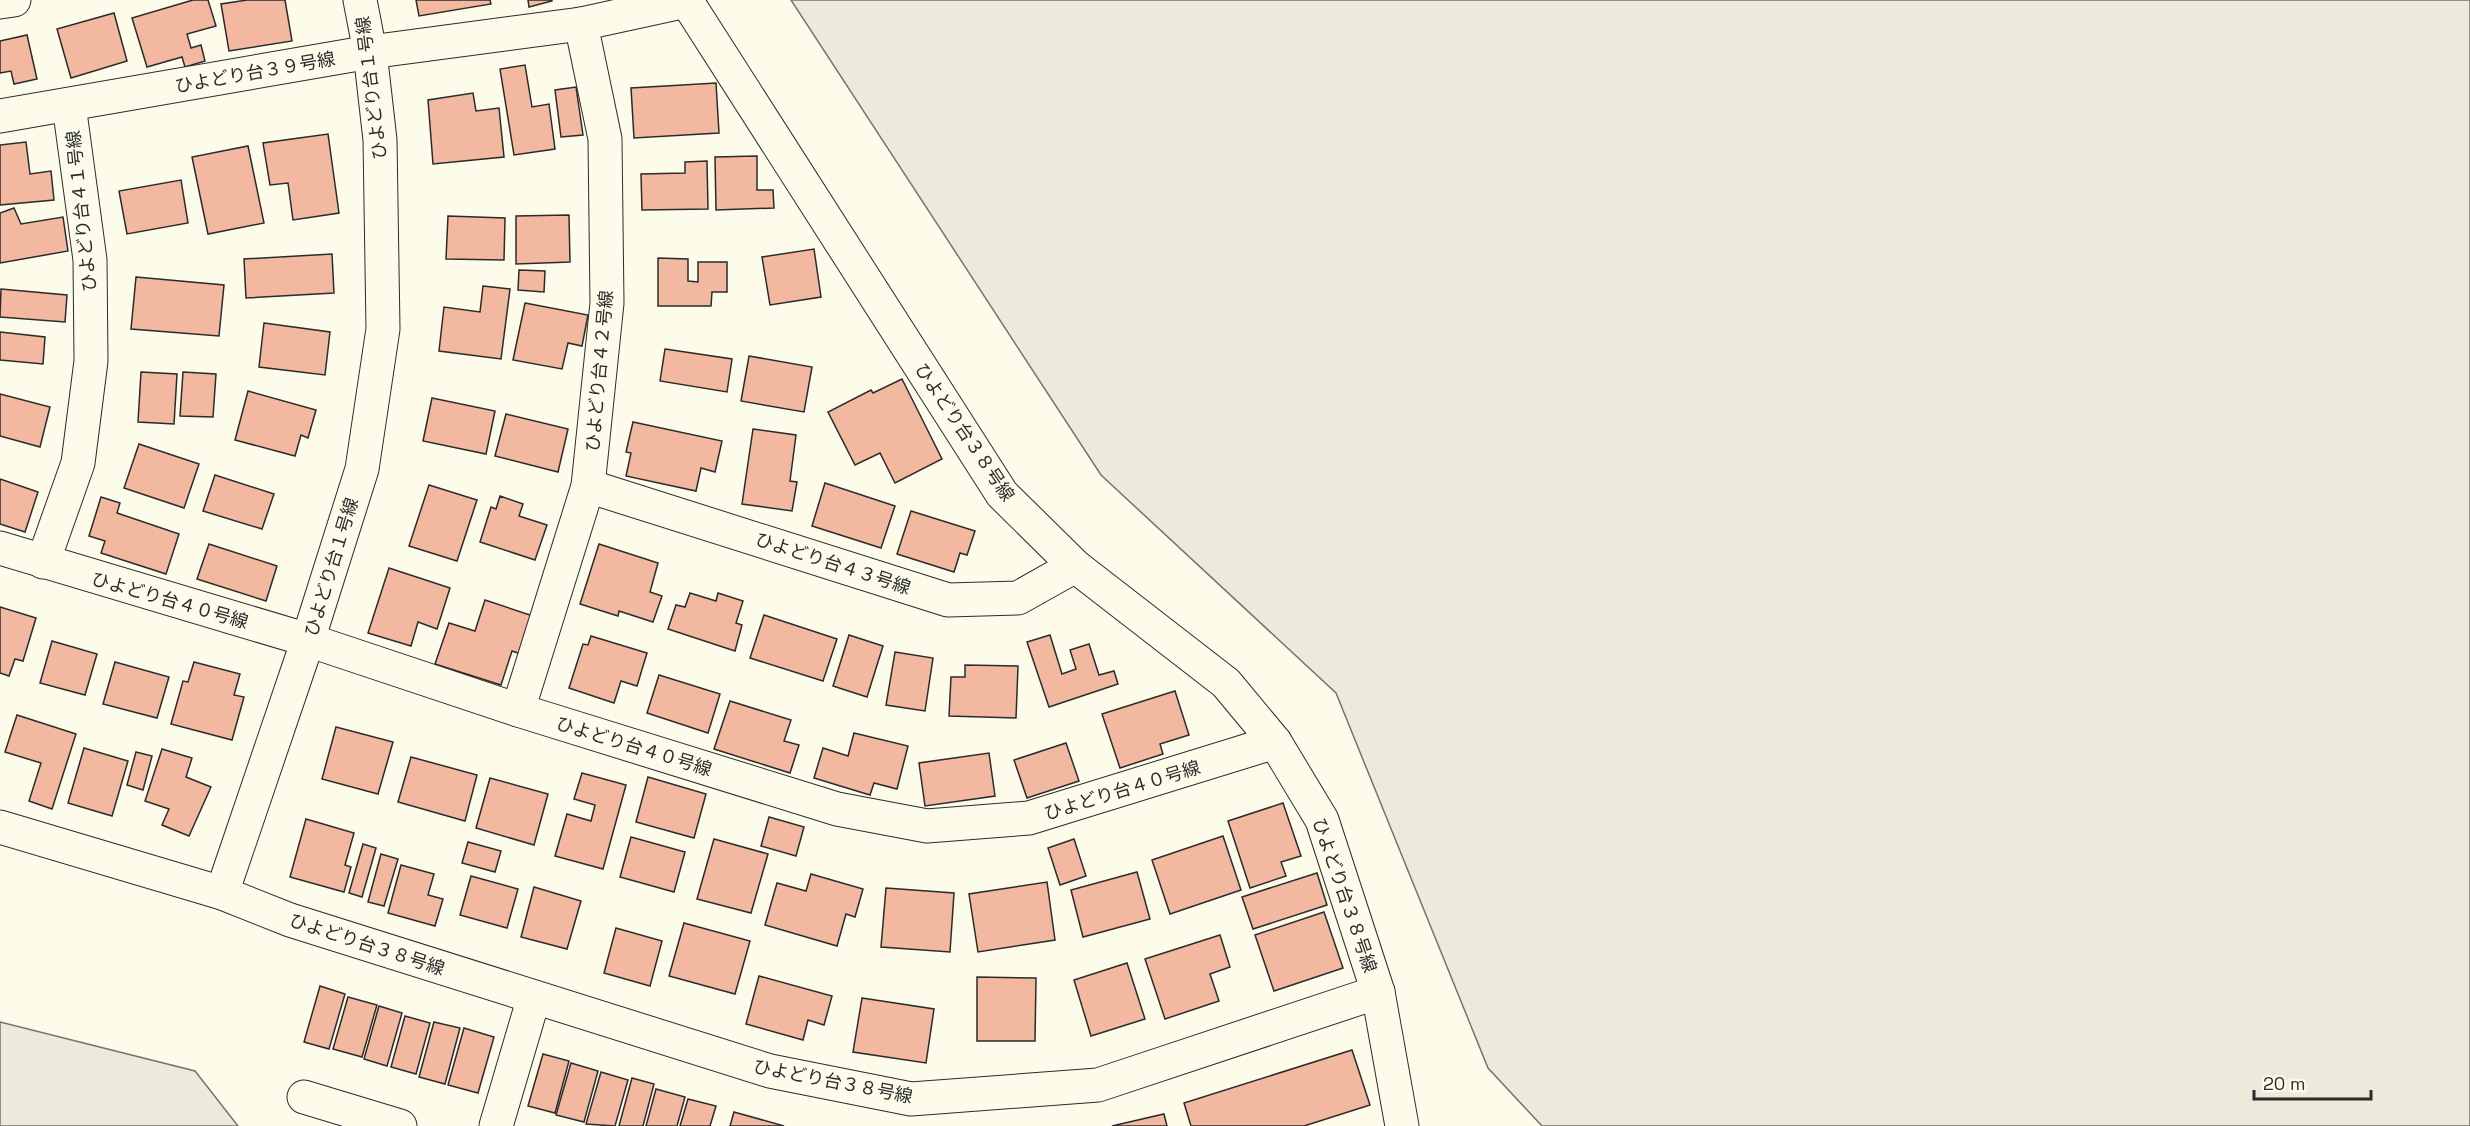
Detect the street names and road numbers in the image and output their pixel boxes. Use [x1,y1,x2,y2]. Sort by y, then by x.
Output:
street label: ひよどり台１号線 [351,15,391,161]
street label: ひよどり台３９号線 [173,47,337,97]
street label: ひよどり台４１号線 [61,129,101,293]
street label: ひよどり台４２号線 [580,289,618,453]
street label: ひよどり台３８号線 [910,358,1020,506]
street label: ひよどり台１号線 [299,495,363,639]
street label: ひよどり台４３号線 [752,527,914,599]
street label: ひよどり台４０号線 [89,567,251,633]
street label: ひよどり台４０号線 [553,711,715,781]
street label: ひよどり台４０号線 [1041,755,1203,825]
street label: ひよどり台３８号線 [1308,815,1382,975]
street label: ひよどり台３８号線 [286,908,448,980]
street label: ひよどり台３８号線 [751,1054,915,1108]

